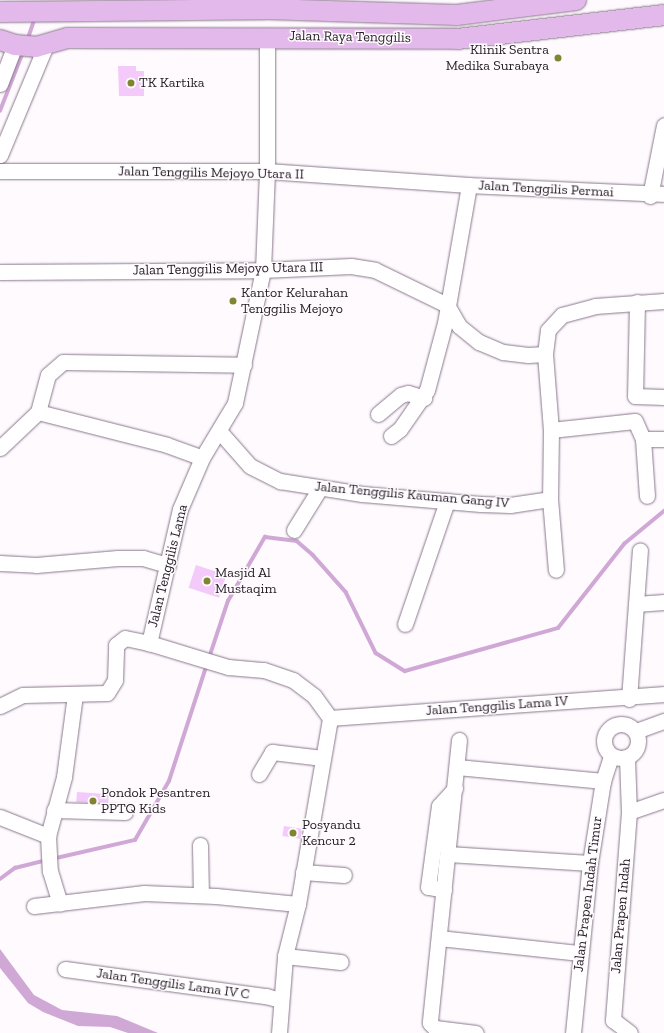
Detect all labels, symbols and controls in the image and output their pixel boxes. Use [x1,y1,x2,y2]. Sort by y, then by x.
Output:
street label: Jalan Raya Tenggilis [289,28,411,46]
place label: Klinik Sentra Medika Surabaya [446,42,549,74]
marker: Klinik Sentra Medika Surabaya [552,52,564,64]
place label: TK Kartika [139,75,205,91]
marker: TK Kartika [126,78,136,88]
street label: Jalan Tenggilis Mejoyo Utara II [118,163,304,183]
street label: Jalan Tenggilis Permai [478,177,614,201]
street label: Jalan Tenggilis Mejoyo Utara III [133,259,323,279]
place label: Kantor Kelurahan Tenggilis Mejoyo [241,285,348,318]
marker: Kantor Kelurahan Tenggilis Mejoyo [228,296,238,306]
street label: Jalan Tenggilis Kauman Gang IV [314,478,510,512]
street label: Jalan Tenggilis Lama [145,503,191,629]
place label: Masjid Al Mustaqim [215,565,276,598]
marker: Masjid Al Mustaqim [202,576,212,586]
street label: Jalan Tenggilis Lama IV [425,693,569,719]
place label: Pondok Pesantren PPTQ Kids [101,785,210,818]
marker: Pondok Pesantren PPTQ Kids [88,796,98,806]
street label: Jalan Prapen Indah Timur [570,815,606,973]
place label: Posyandu Kencur 2 [302,817,361,850]
marker: Posyandu Kencur 2 [287,827,299,839]
street label: Jalan Prapen Indah [608,858,634,974]
street label: Jalan Tenggilis Lama IV C [95,965,251,1003]

